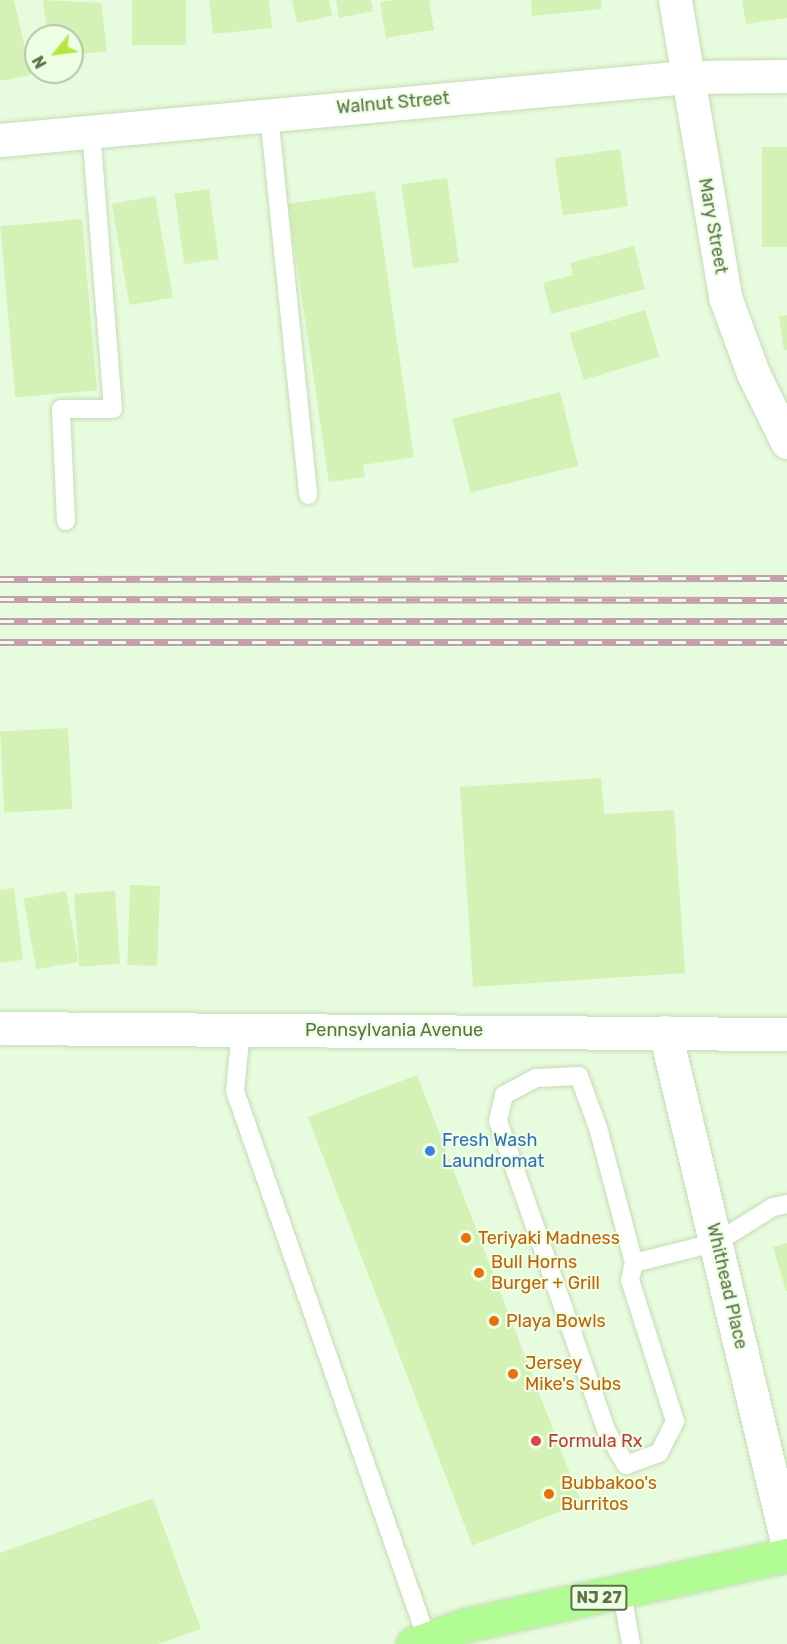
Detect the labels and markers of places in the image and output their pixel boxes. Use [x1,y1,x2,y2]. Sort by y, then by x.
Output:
place label: Fresh Wash Laundromat [442,1130,544,1172]
marker: Fresh Wash Laundromat [423,1144,437,1158]
place label: Teriyaki Madness [478,1227,620,1249]
marker: Teriyaki Madness [459,1231,473,1245]
place label: Bull Horns Burger + Grill [491,1252,600,1294]
marker: Bull Horns Burger + Grill [472,1266,486,1280]
place label: Playa Bowls [506,1310,606,1332]
marker: Playa Bowls [487,1314,501,1328]
place label: Jersey Mike's Subs [525,1353,621,1396]
marker: Jersey Mike's Subs [506,1367,520,1381]
place label: Formula Rx [548,1430,643,1452]
marker: Formula Rx [529,1434,543,1448]
place label: Bubbakoo's Burritos [561,1473,657,1516]
marker: Bubbakoo's Burritos [542,1487,556,1501]

